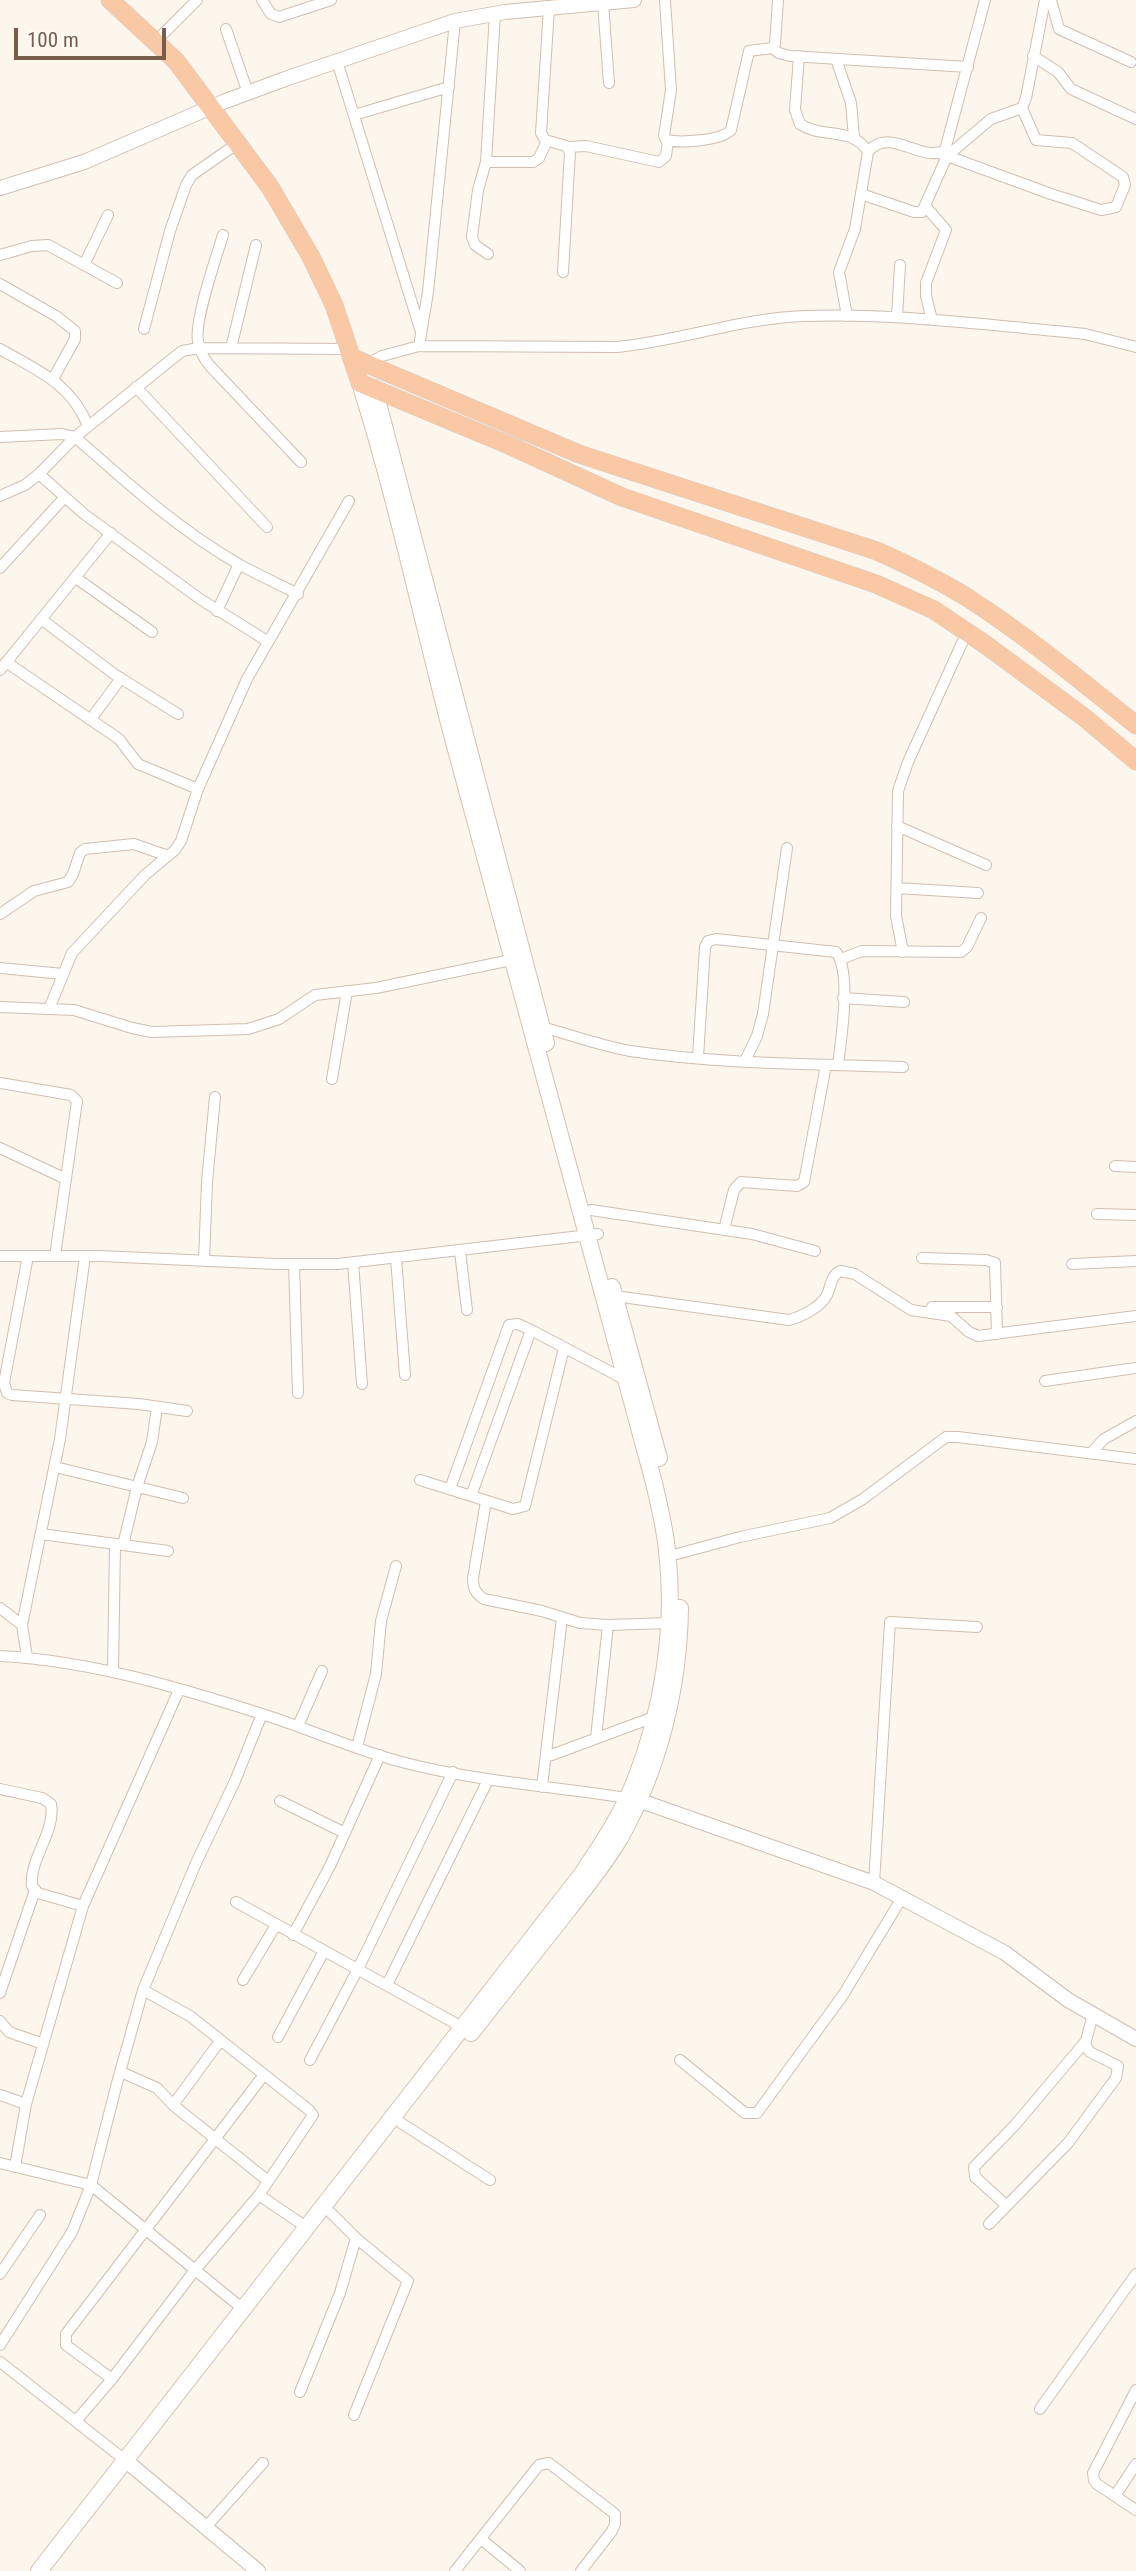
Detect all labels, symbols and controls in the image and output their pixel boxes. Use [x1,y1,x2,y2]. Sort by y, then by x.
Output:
scale bar [18,14,170,58]
text: 100 m [27,28,79,52]

